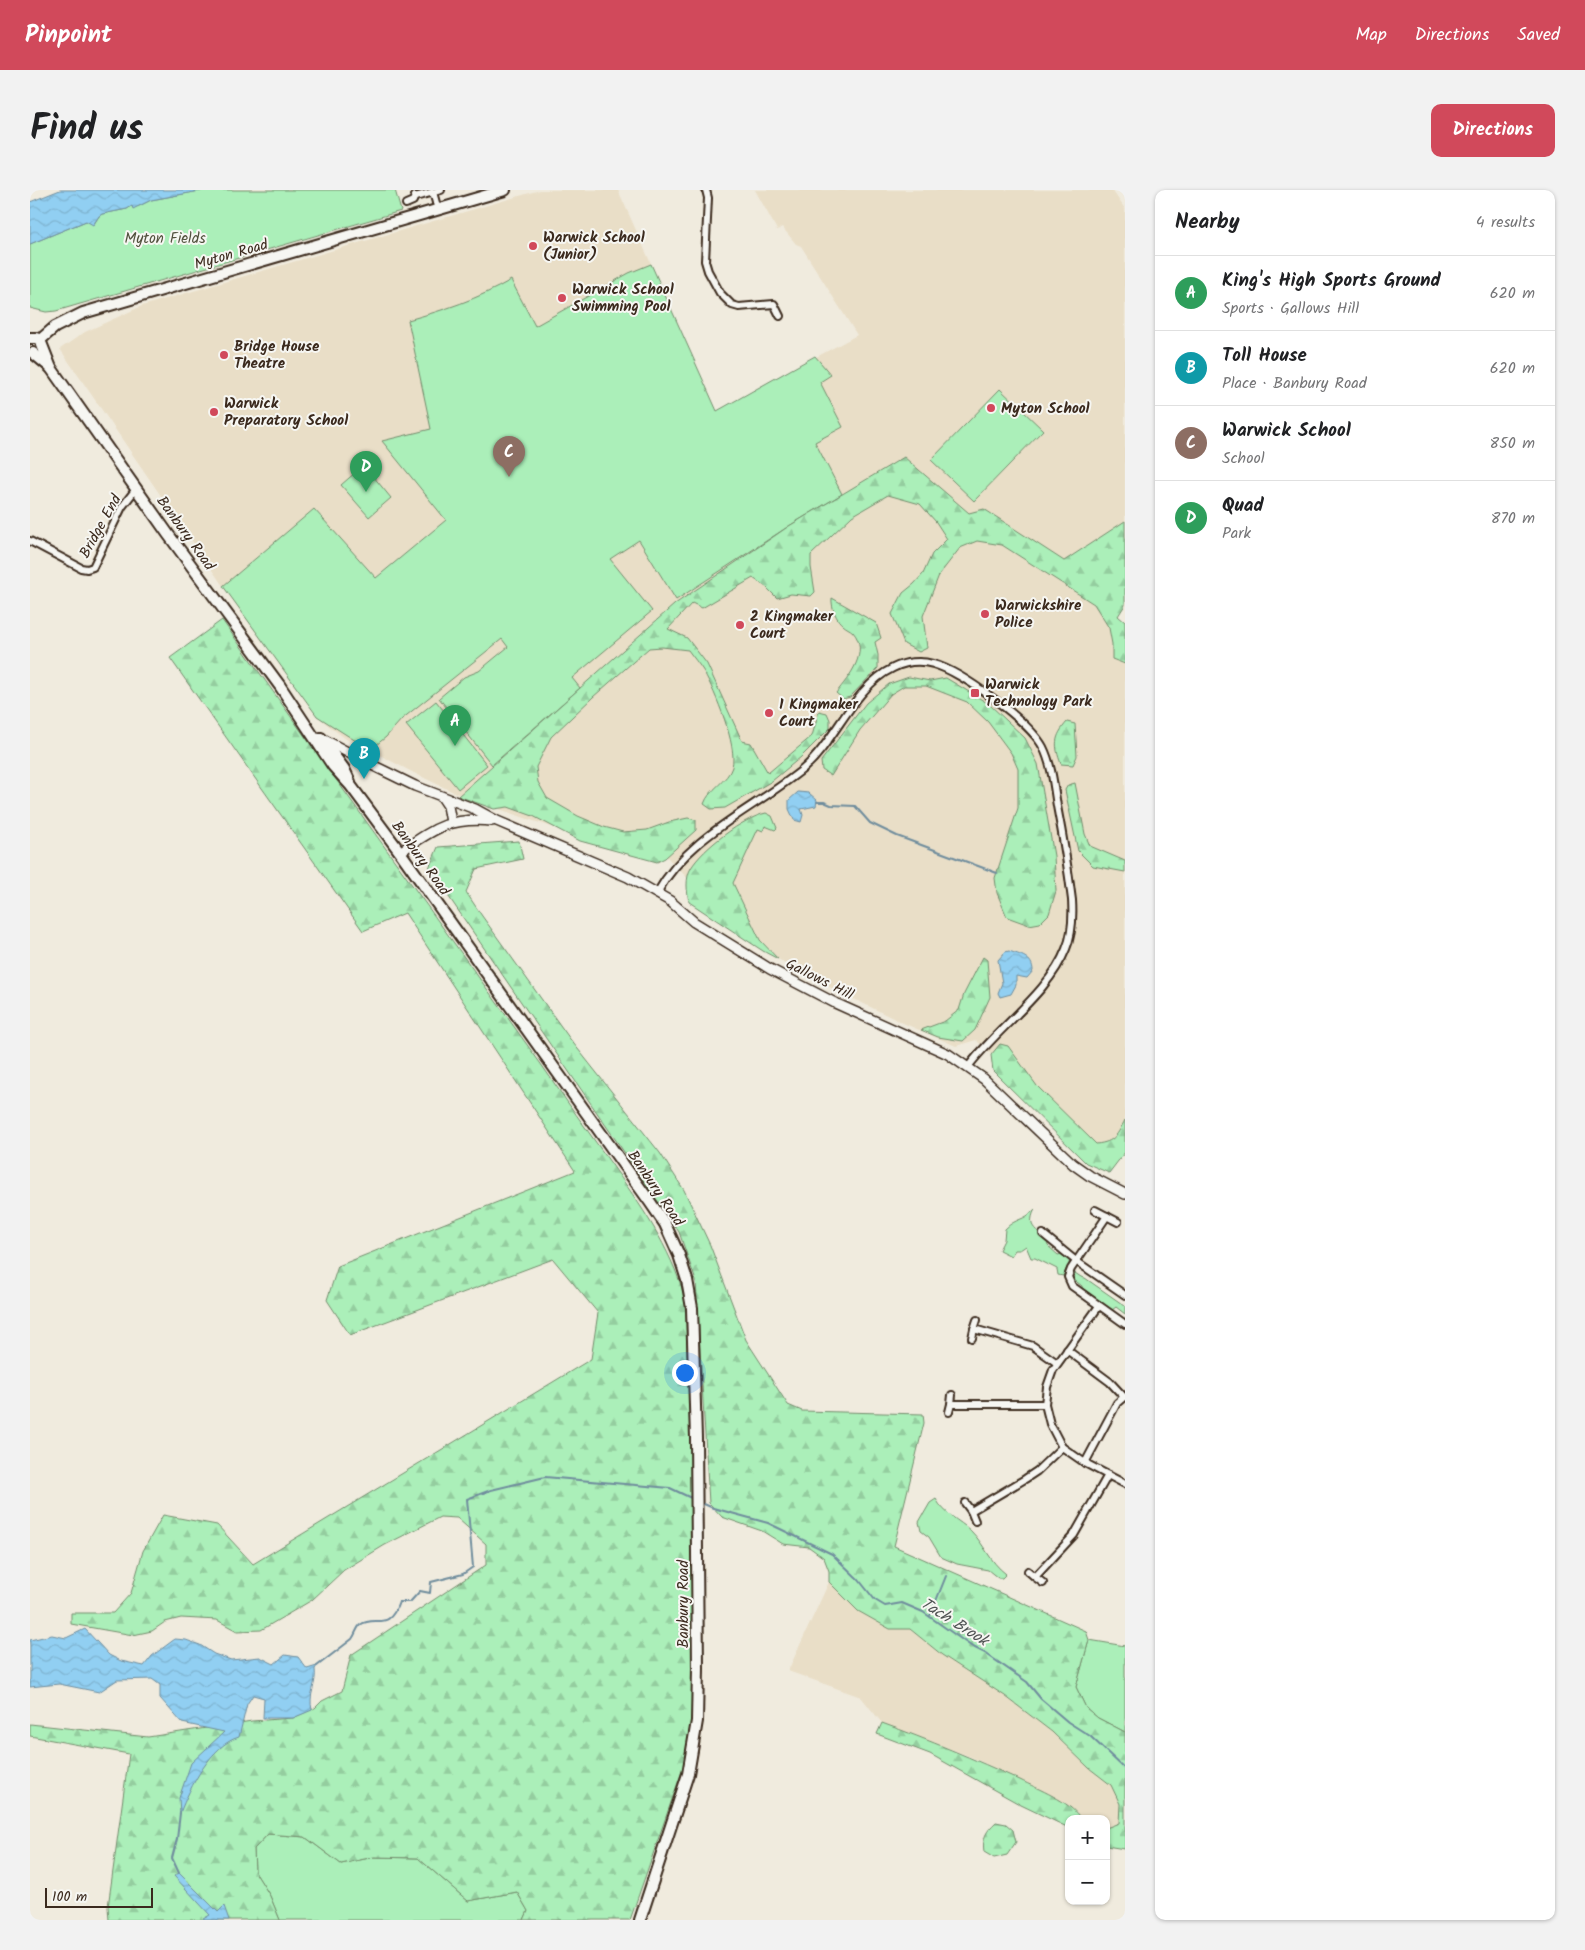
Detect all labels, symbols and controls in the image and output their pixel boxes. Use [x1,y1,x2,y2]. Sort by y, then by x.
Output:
text: Pinpoint [25,16,112,55]
text: Map [1355,21,1387,50]
text: Directions [1415,21,1489,50]
text: Saved [1517,21,1560,50]
text: Find us [30,102,143,158]
button: Directions [1431,104,1555,157]
text: Nearby [1175,206,1240,239]
text: 4 results [1476,210,1535,235]
place label: Warwick School (Junior) [543,226,645,267]
park label: Myton Fields [124,227,206,251]
street label: Myton Road [192,233,271,277]
marker: Warwick School (Junior) [527,240,539,252]
text: King's High Sports Ground [1222,266,1441,296]
place label: Warwick School Swimming Pool [572,278,674,319]
text: A [1186,281,1196,306]
text: 620 m [1490,281,1535,306]
marker: Warwick School Swimming Pool [556,292,568,304]
text: Sports · Gallows Hill [1222,296,1359,321]
place label: Bridge House Theatre [234,335,320,376]
text: Toll House [1222,341,1307,371]
marker: Bridge House Theatre [218,349,230,361]
text: B [1186,356,1196,381]
text: 620 m [1490,356,1535,381]
text: Place · Banbury Road [1222,371,1367,396]
place label: Warwick Preparatory School [224,392,348,433]
place label: Myton School [1001,397,1090,421]
marker: Myton School [985,402,997,414]
marker: Warwick Preparatory School [208,406,220,418]
text: Warwick School [1222,416,1351,446]
text: C [1186,431,1196,456]
text: 850 m [1490,431,1535,456]
pin: C [493,436,525,477]
text: School [1222,446,1265,471]
pin: D [350,451,382,492]
street label: Bridge End [73,490,129,563]
street label: Banbury Road [150,491,221,577]
text: Quad [1222,491,1264,521]
text: D [1186,506,1196,531]
text: 870 m [1491,506,1535,531]
text: Park [1222,521,1251,546]
place label: Warwickshire Police [995,594,1082,635]
place label: 2 Kingmaker Court [750,605,834,646]
marker: Warwickshire Police [979,608,991,620]
marker: 2 Kingmaker Court [734,619,746,631]
place label: Warwick Technology Park [985,673,1092,714]
marker: Warwick Technology Park [969,687,981,699]
place label: 1 Kingmaker Court [779,693,858,734]
pin: A [439,705,471,746]
marker: 1 Kingmaker Court [763,707,775,719]
pin: B [348,738,380,779]
street label: Banbury Road [385,816,456,902]
street label: Gallows Hill [781,952,858,1007]
street label: Banbury Road [621,1145,690,1232]
your location [672,1360,698,1386]
street label: Banbury Road [672,1560,696,1648]
water label: Tach Brook [915,1592,995,1654]
map controls [1065,1815,1110,1905]
button: + [1065,1815,1110,1860]
button: − [1065,1860,1110,1905]
scale bar [45,1885,152,1908]
text: 100 m [52,1886,87,1908]

